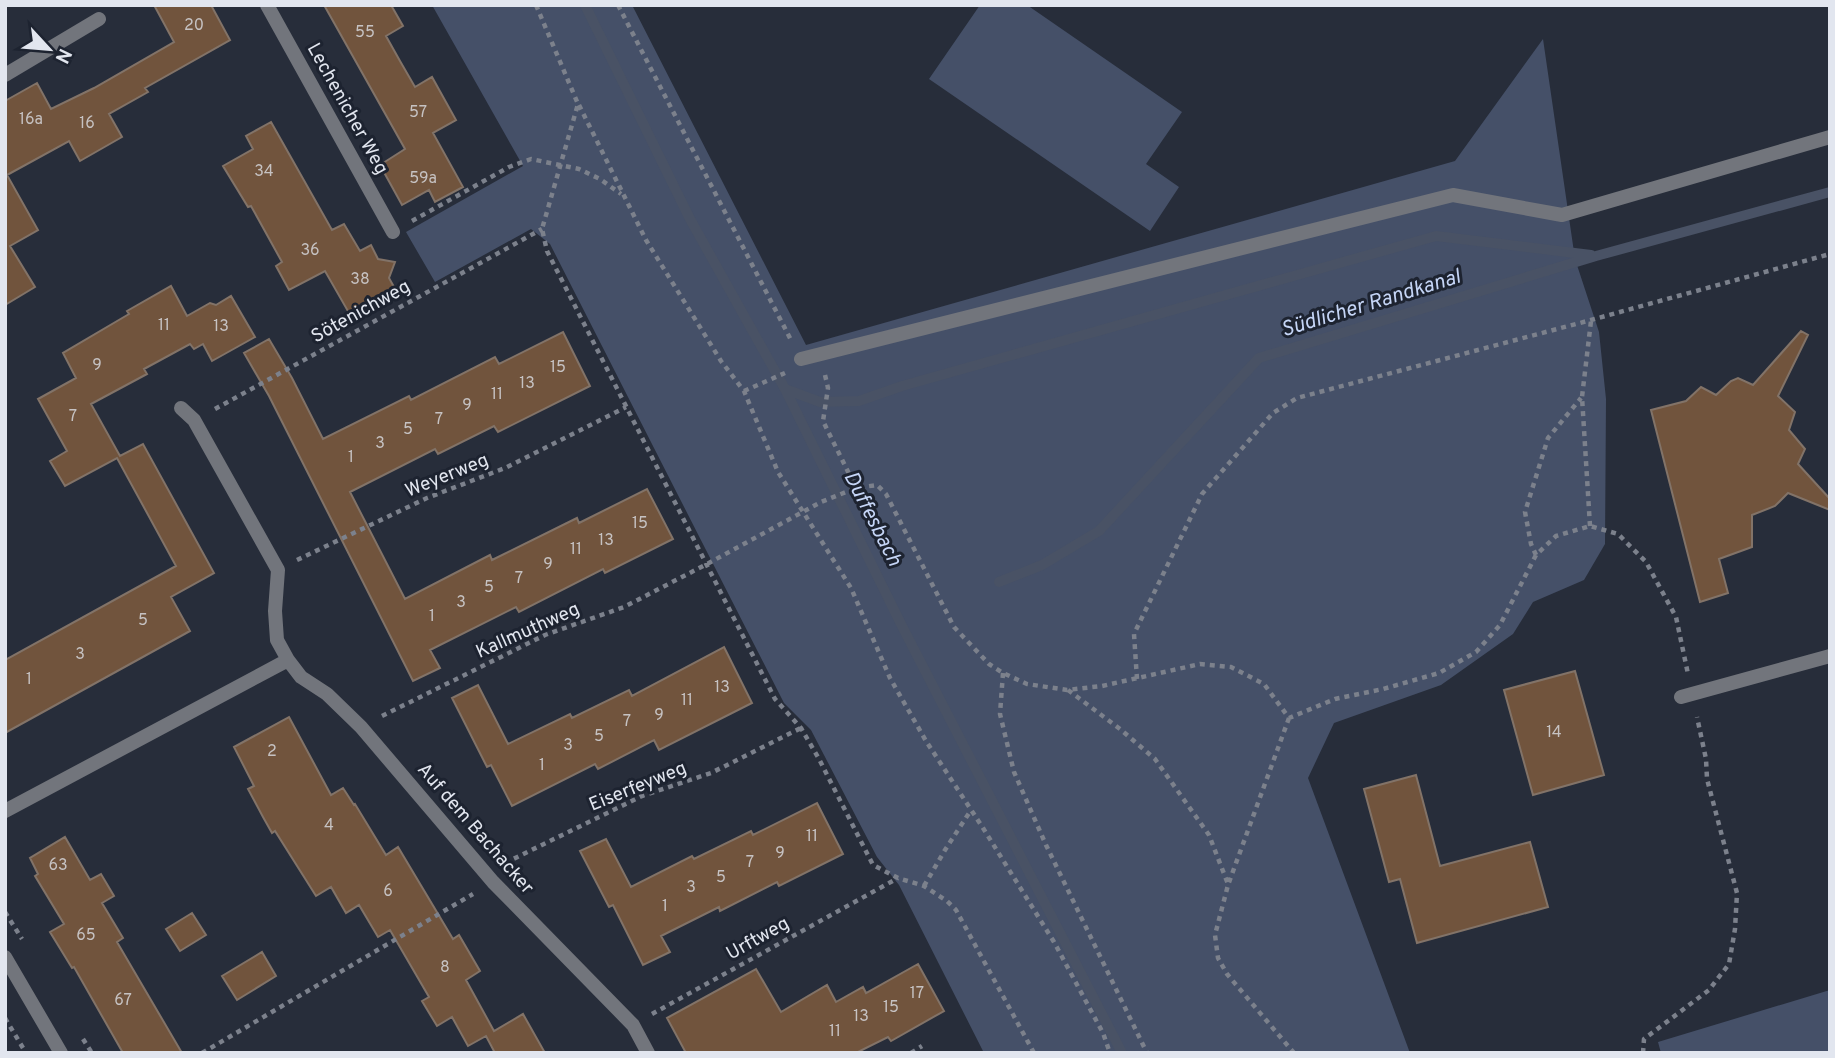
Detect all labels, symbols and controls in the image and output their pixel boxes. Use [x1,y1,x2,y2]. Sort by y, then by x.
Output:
north arrow [14,14,84,84]
house number: 20 [184,16,204,36]
house number: 55 [355,23,375,43]
street label: Lechenicher Weg [301,39,393,179]
text: N [49,44,76,67]
house number: 57 [409,103,427,123]
house number: 16a [19,110,43,130]
house number: 16 [79,114,95,134]
house number: 34 [254,162,274,182]
house number: 59a [409,169,437,189]
house number: 36 [300,241,320,261]
water label: Südlicher Randkanal [1278,263,1466,344]
house number: 38 [350,270,370,290]
street label: Sötenichweg [307,275,415,349]
house number: 11 [158,316,170,336]
house number: 13 [213,317,229,337]
house number: 9 [92,356,102,376]
house number: 15 [550,358,566,378]
house number: 13 [519,374,535,394]
house number: 11 [491,385,503,405]
house number: 9 [462,396,472,416]
house number: 7 [69,407,77,427]
house number: 7 [435,410,443,430]
house number: 5 [403,420,413,440]
house number: 3 [375,434,385,454]
house number: 1 [348,448,354,468]
street label: Weyerweg [402,448,492,504]
water label: Duffesbach [837,467,908,572]
house number: 15 [632,514,648,534]
house number: 13 [598,531,614,551]
house number: 11 [570,540,582,560]
house number: 9 [543,555,553,575]
house number: 7 [515,569,523,589]
house number: 5 [484,578,494,598]
house number: 3 [456,593,466,613]
street label: Kallmuthweg [472,597,584,665]
house number: 1 [429,607,435,627]
house number: 5 [138,611,148,631]
house number: 3 [75,645,85,665]
house number: 1 [26,670,32,690]
house number: 13 [714,678,730,698]
house number: 11 [681,691,693,711]
house number: 9 [654,706,664,726]
house number: 7 [623,712,631,732]
house number: 14 [1546,723,1562,743]
house number: 5 [594,727,604,747]
house number: 3 [563,736,573,756]
house number: 2 [267,742,277,762]
house number: 1 [539,756,545,776]
street label: Eiserfeyweg [586,757,690,817]
street label: Auf dem Bachacker [411,758,539,900]
house number: 4 [324,816,334,836]
house number: 11 [806,827,818,847]
house number: 9 [775,844,785,864]
house number: 7 [746,853,754,873]
house number: 63 [48,856,68,876]
house number: 5 [716,868,726,888]
house number: 3 [686,878,696,898]
house number: 6 [383,882,393,902]
house number: 1 [662,897,668,917]
street label: Urftweg [722,912,794,966]
house number: 65 [76,926,96,946]
house number: 8 [440,958,450,978]
house number: 17 [910,984,924,1004]
house number: 67 [114,991,132,1011]
house number: 15 [883,998,899,1018]
house number: 13 [853,1007,869,1027]
house number: 11 [829,1022,841,1042]

